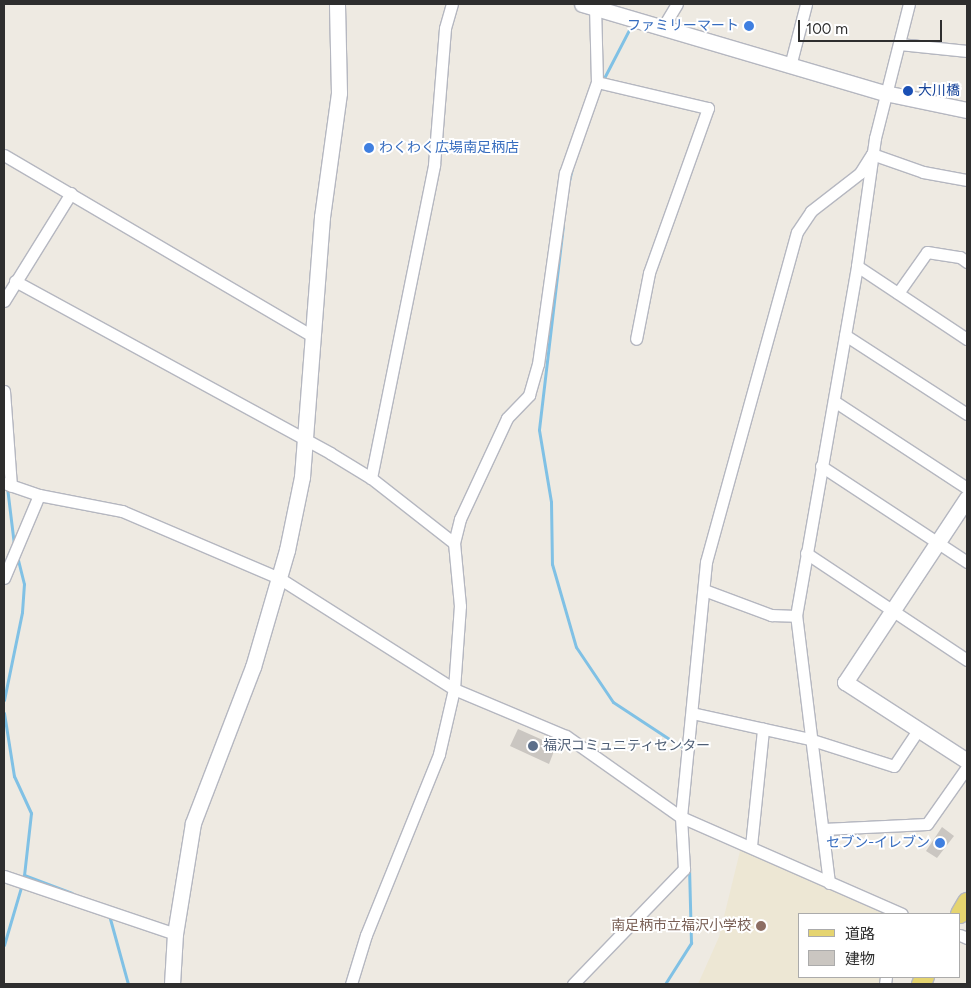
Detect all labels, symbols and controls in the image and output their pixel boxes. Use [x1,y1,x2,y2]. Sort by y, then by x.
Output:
scale bar [801,10,945,42]
place label: ファミリーマート [627,18,739,34]
marker: ファミリーマート [743,20,755,32]
text: 100 m [806,20,848,38]
place label: 大川橋 [918,83,960,99]
marker: 大川橋 [902,85,914,97]
place label: わくわく広場南足柄店 [379,140,519,156]
marker: わくわく広場南足柄店 [363,142,375,154]
place label: 福沢コミュニティセンター [543,738,711,754]
marker: 福沢コミュニティセンター [527,740,539,752]
place label: セブン-イレブン [826,835,930,851]
marker: セブン-イレブン [934,837,946,849]
legend [798,913,961,978]
place label: 南足柄市立福沢小学校 [611,918,751,934]
marker: 南足柄市立福沢小学校 [755,920,767,932]
text: 道路 [845,925,875,943]
text: 建物 [845,950,875,968]

